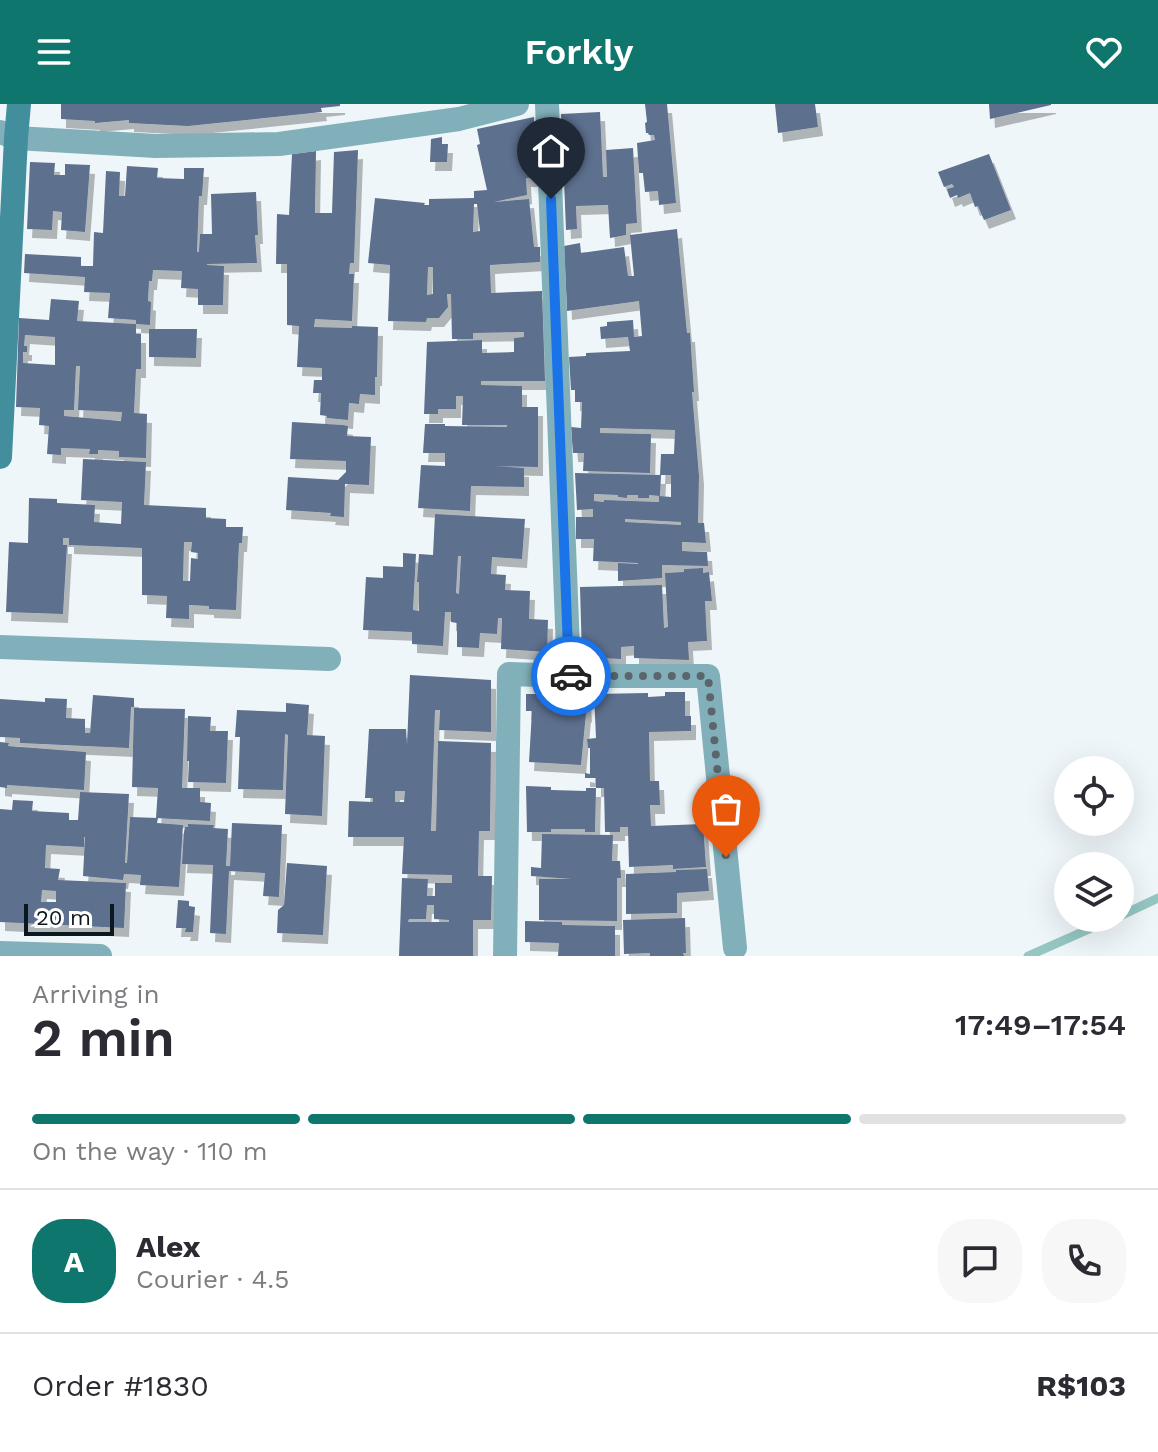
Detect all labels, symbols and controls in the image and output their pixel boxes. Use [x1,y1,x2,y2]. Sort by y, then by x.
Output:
icon: menu [32,30,76,74]
icon: heart [1082,30,1126,74]
text: Forkly [524,31,634,73]
pin [517,117,585,199]
icon: home [529,129,573,173]
courier [531,636,611,716]
icon: car [549,654,593,698]
map controls [1054,756,1134,932]
button: locate [1054,756,1134,836]
pin [692,775,760,857]
icon: bag [704,787,748,831]
button: layers [1054,852,1134,932]
scale bar [24,900,114,936]
text: 20 m [36,905,91,930]
text: Arriving in [32,979,160,1009]
text: 17:49–17:54 [955,1007,1126,1042]
text: 2 min [32,1008,175,1069]
text: On the way · 110 m [32,1136,267,1166]
button: chat [938,1219,1022,1303]
button: phone [1042,1219,1126,1303]
text: Alex [136,1229,200,1264]
text: A [64,1244,84,1279]
text: Courier · 4.5 [136,1264,289,1294]
text: Order #1830 [32,1368,209,1403]
text: R$103 [1036,1368,1126,1403]

